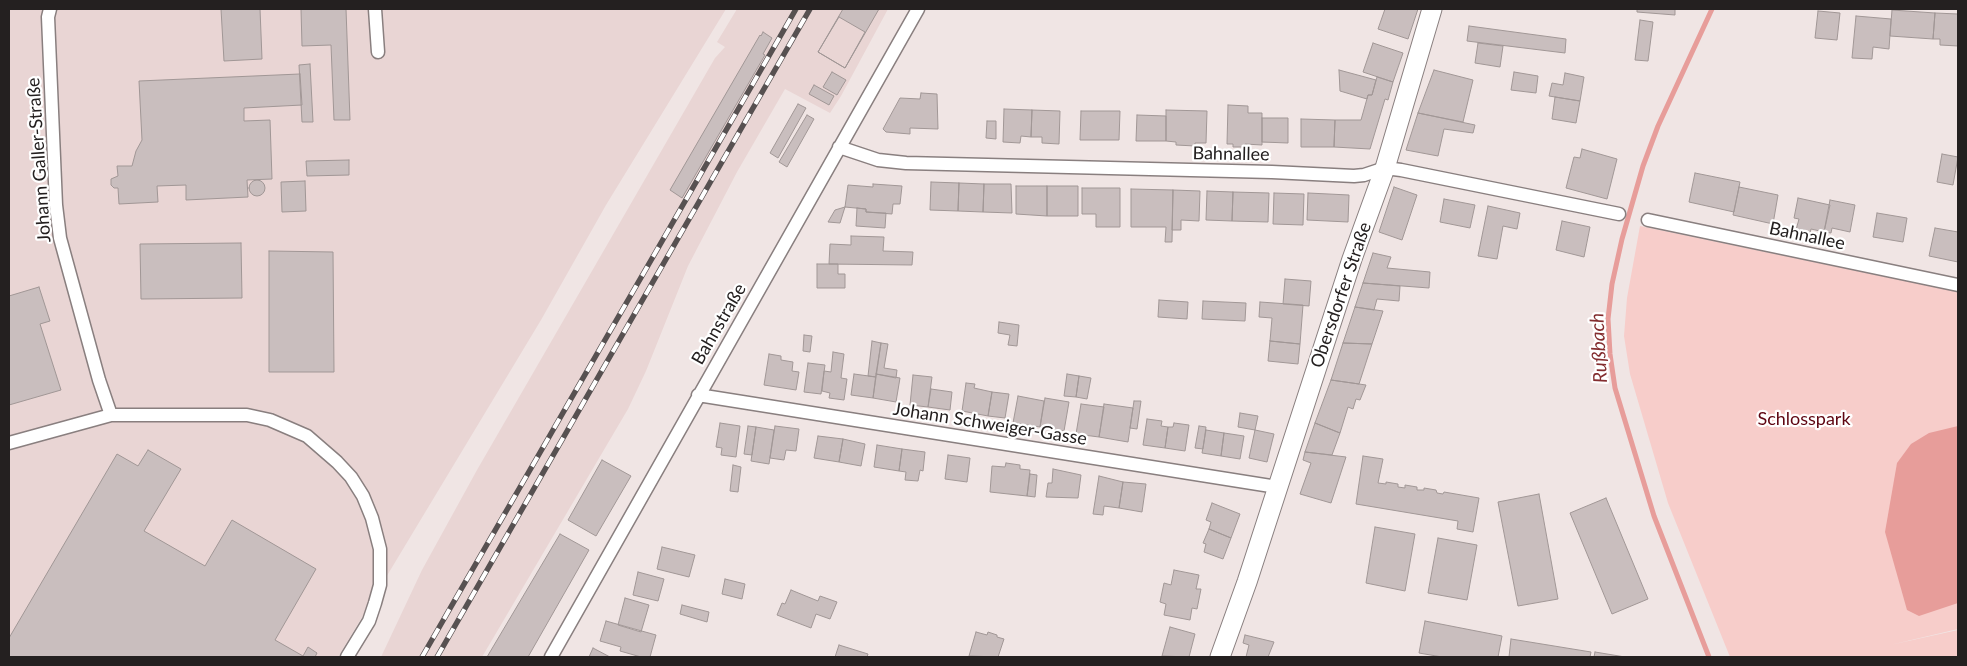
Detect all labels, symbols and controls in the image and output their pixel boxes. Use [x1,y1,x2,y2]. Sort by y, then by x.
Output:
street label: Johann Galler-Straße [22,77,56,243]
street label: Bahnallee [1192,143,1270,165]
street label: Bahnallee [1767,217,1847,255]
street label: Obersdorfer Straße [1306,219,1376,371]
street label: Bahnstraße [687,280,751,368]
water label: Rußbach [1586,312,1612,384]
street label: Johann Schweiger-Gasse [891,398,1089,450]
park label: Schlosspark [1757,408,1851,430]

